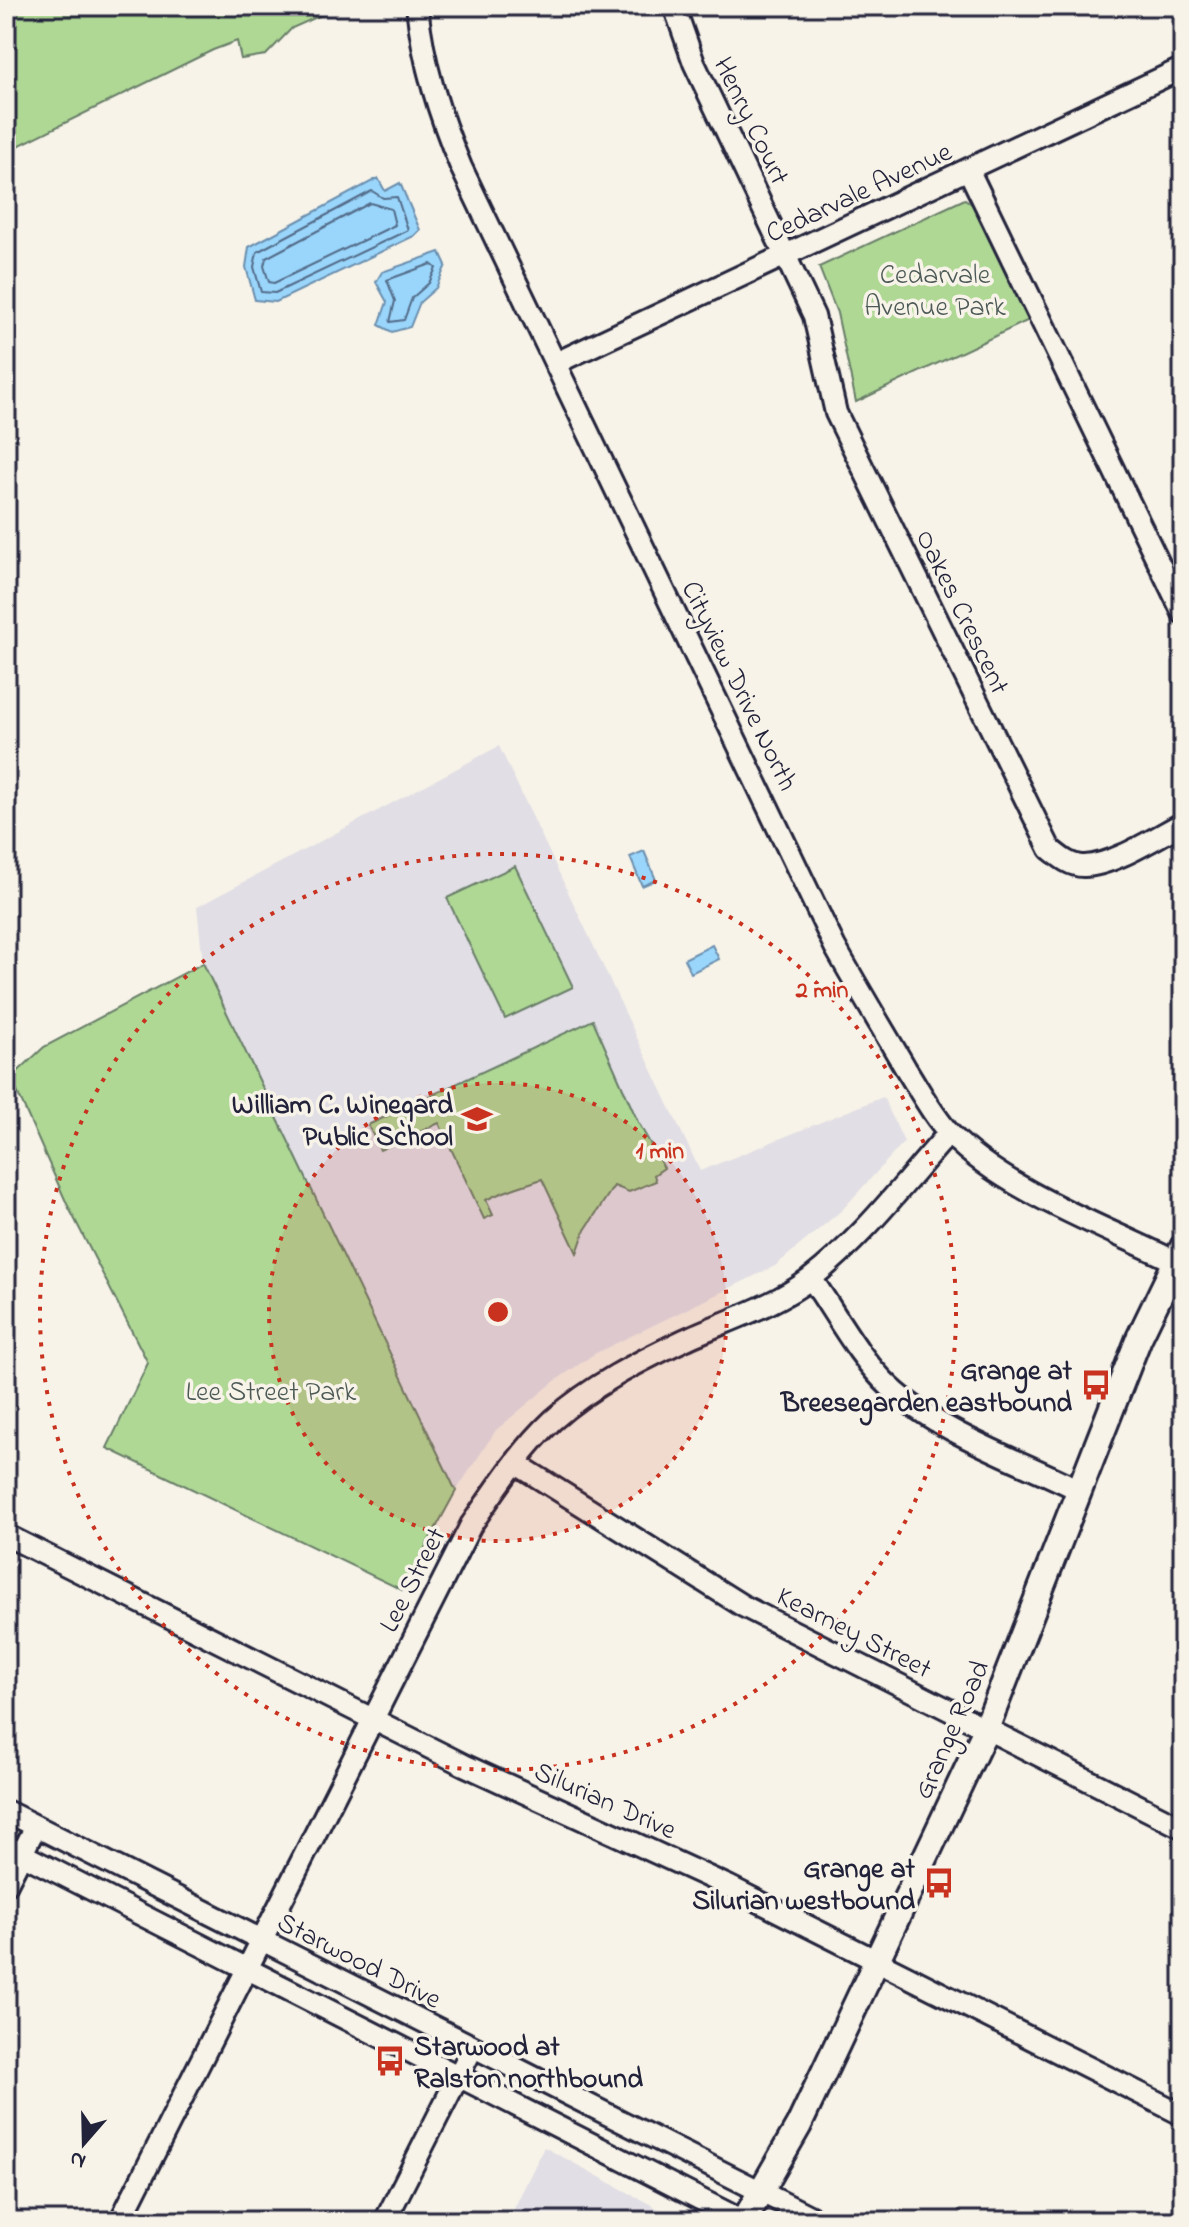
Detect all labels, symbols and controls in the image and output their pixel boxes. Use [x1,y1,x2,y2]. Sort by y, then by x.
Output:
street label: Henry Court [701,51,798,192]
street label: Cedarvale Avenue [760,133,960,255]
park label: Cedarvale Avenue Park [864,256,1006,329]
street label: Oakes Crescent [903,523,1018,702]
street label: Cityview Drive North [669,574,807,799]
text: 2 min [795,974,849,1009]
place label: William C. Winegard Public School [232,1086,453,1159]
school or university icon: William C. Winegard Public School [460,1102,494,1136]
text: 1 min [636,1135,684,1170]
centre of rings [484,1298,512,1326]
place label: Grange at Breesegarden eastbound [779,1352,1073,1426]
bus stop icon: Grange at Breesegarden eastbound [1079,1368,1113,1402]
park label: Lee Street Park [186,1373,357,1414]
street label: Lee Street [370,1521,458,1640]
street label: Kearney Street [769,1577,938,1691]
street label: Grange Road [904,1654,1002,1806]
street label: Silurian Drive [527,1753,683,1852]
place label: Grange at Silurian westbound [692,1850,916,1923]
bus stop icon: Grange at Silurian westbound [922,1866,956,1900]
street label: Starwood Drive [269,1903,448,2021]
place label: Starwood at Ralston northbound [414,2028,643,2101]
bus stop icon: Starwood at Ralston northbound [373,2044,407,2078]
north arrow [44,2103,124,2183]
text: N [66,2141,91,2177]

